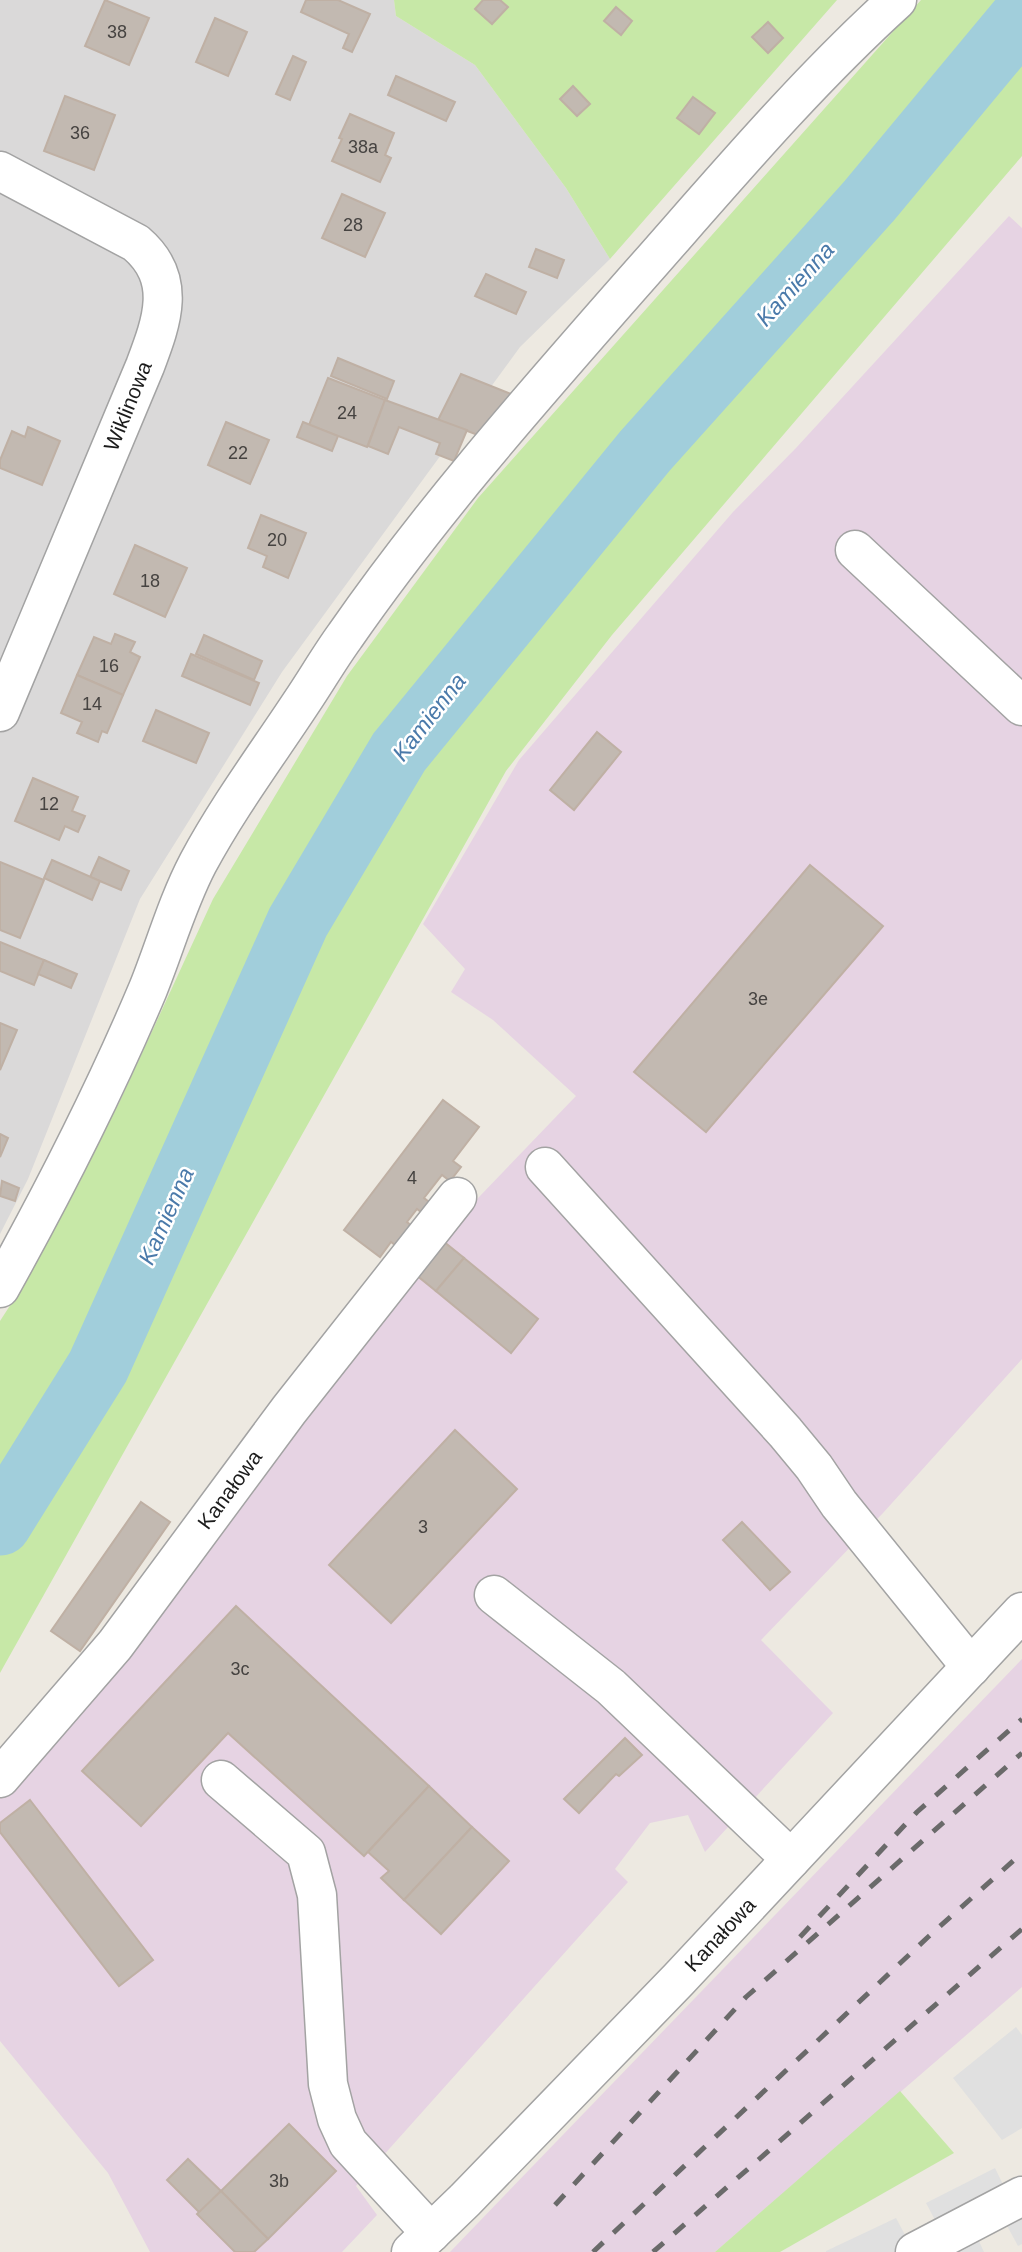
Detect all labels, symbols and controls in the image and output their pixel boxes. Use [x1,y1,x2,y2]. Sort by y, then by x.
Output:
house number: 38 [107,22,127,42]
house number: 36 [70,123,90,143]
house number: 38a [348,137,379,157]
house number: 28 [343,215,363,235]
water label: Kamienna [751,237,839,331]
street label: Wiklinowa [99,357,156,454]
house number: 24 [337,403,357,423]
house number: 22 [228,443,248,463]
house number: 20 [267,530,287,550]
house number: 18 [140,571,160,591]
house number: 16 [99,656,119,676]
water label: Kamienna [387,668,471,766]
house number: 14 [82,694,102,714]
house number: 12 [39,794,59,814]
house number: 3e [748,989,768,1009]
water label: Kamienna [133,1163,199,1269]
house number: 4 [407,1168,417,1188]
street label: Kanałowa [193,1445,266,1533]
house number: 3 [418,1517,428,1537]
house number: 3c [230,1659,250,1679]
street label: Kanałowa [680,1893,760,1976]
house number: 3b [269,2171,289,2191]

